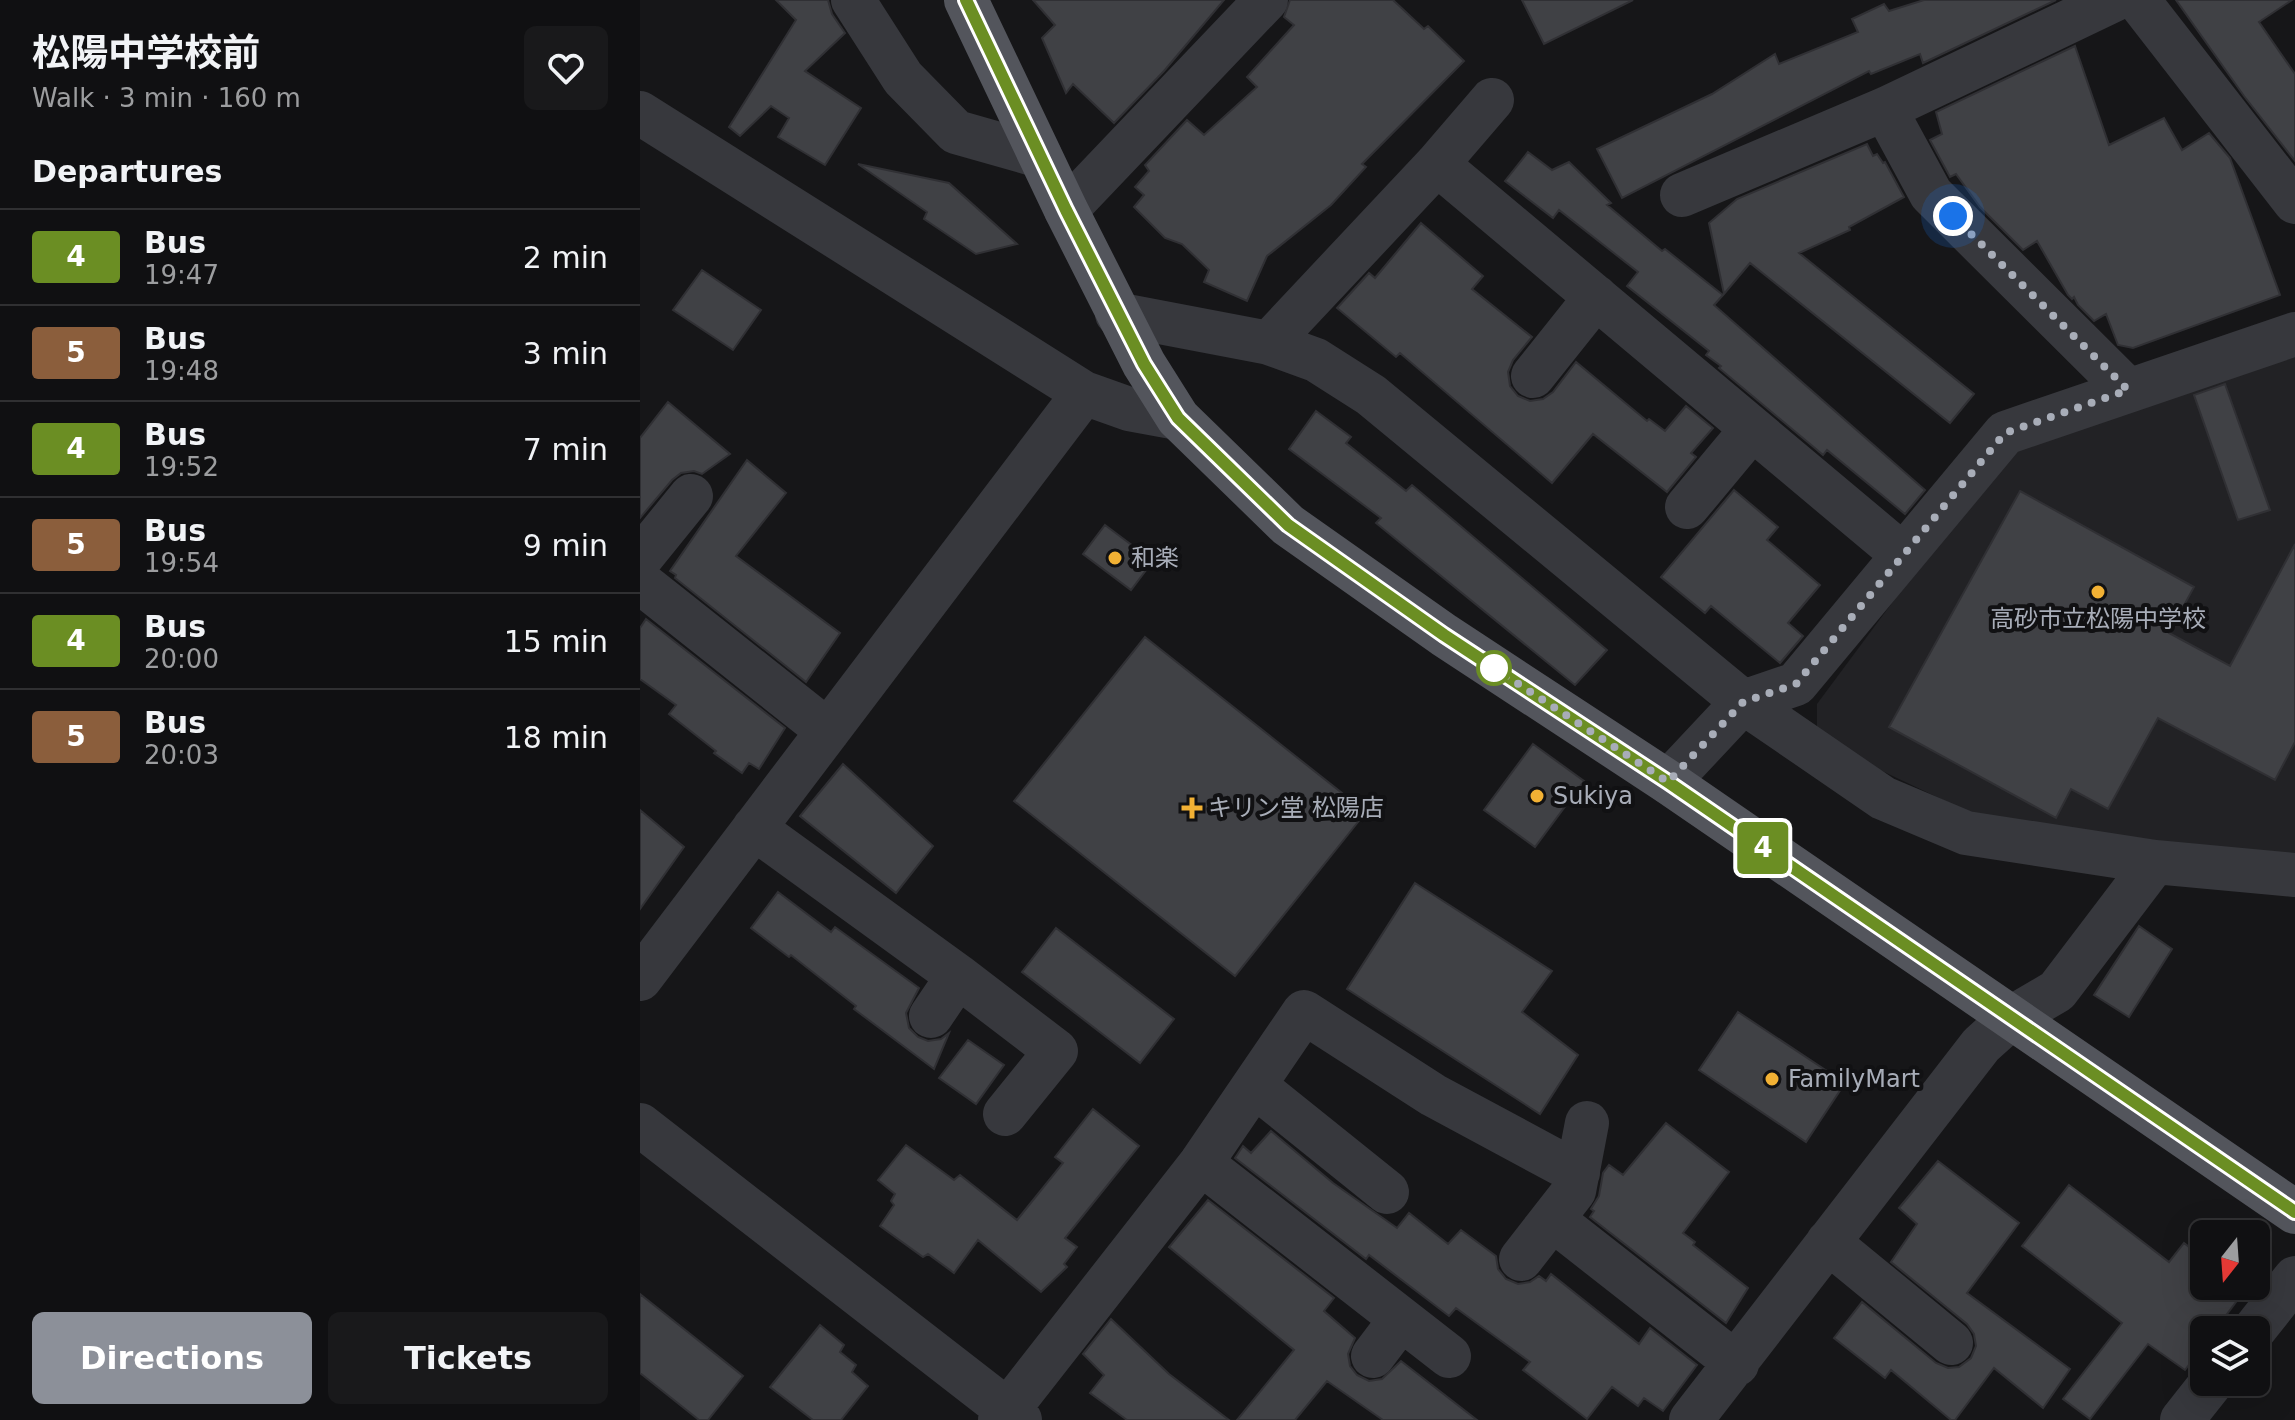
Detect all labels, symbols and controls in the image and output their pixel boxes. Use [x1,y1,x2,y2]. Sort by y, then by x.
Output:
button: heart [524,26,608,110]
text: 松陽中学校前 [32,31,260,75]
text: Walk · 3 min · 160 m [32,83,301,113]
text: Departures [32,154,222,189]
your location [1933,196,1973,236]
text: Bus [144,225,206,260]
text: 4 [66,240,86,273]
text: 2 min [523,240,608,275]
text: 19:47 [144,260,219,290]
text: Bus [144,321,206,356]
text: 5 [66,336,86,369]
text: 3 min [523,336,608,371]
text: 19:48 [144,356,219,386]
text: Bus [144,417,206,452]
text: 4 [66,432,86,465]
text: 7 min [523,432,608,467]
text: 19:52 [144,452,219,482]
text: Bus [144,513,206,548]
text: 5 [66,528,86,561]
text: 9 min [523,528,608,563]
place label: 和楽 [1131,544,1179,572]
text: 19:54 [144,548,219,578]
marker: 和楽 [1106,549,1124,567]
marker: 高砂市立松陽中学校 [2089,583,2107,601]
place label: 高砂市立松陽中学校 [1990,605,2206,633]
text: Bus [144,609,206,644]
text: 4 [66,624,86,657]
text: 15 min [504,624,608,659]
text: 20:00 [144,644,219,674]
unlabelled marker [1477,651,1511,685]
text: Bus [144,705,206,740]
text: 5 [66,720,86,753]
text: 18 min [504,720,608,755]
text: 20:03 [144,740,219,770]
place label: Sukiya [1553,782,1633,810]
marker: Sukiya [1528,787,1546,805]
place label: キリン堂 松陽店 [1208,794,1384,822]
marker: キリン堂 松陽店 [1183,799,1201,817]
line badge: 4 [1737,822,1789,874]
text: 4 [1753,831,1773,864]
place label: FamilyMart [1788,1065,1920,1093]
marker: FamilyMart [1763,1070,1781,1088]
north arrow [2190,1220,2270,1300]
map controls [2190,1220,2270,1396]
button: Directions [32,1312,312,1404]
button: Tickets [328,1312,608,1404]
button: layers [2190,1316,2270,1396]

